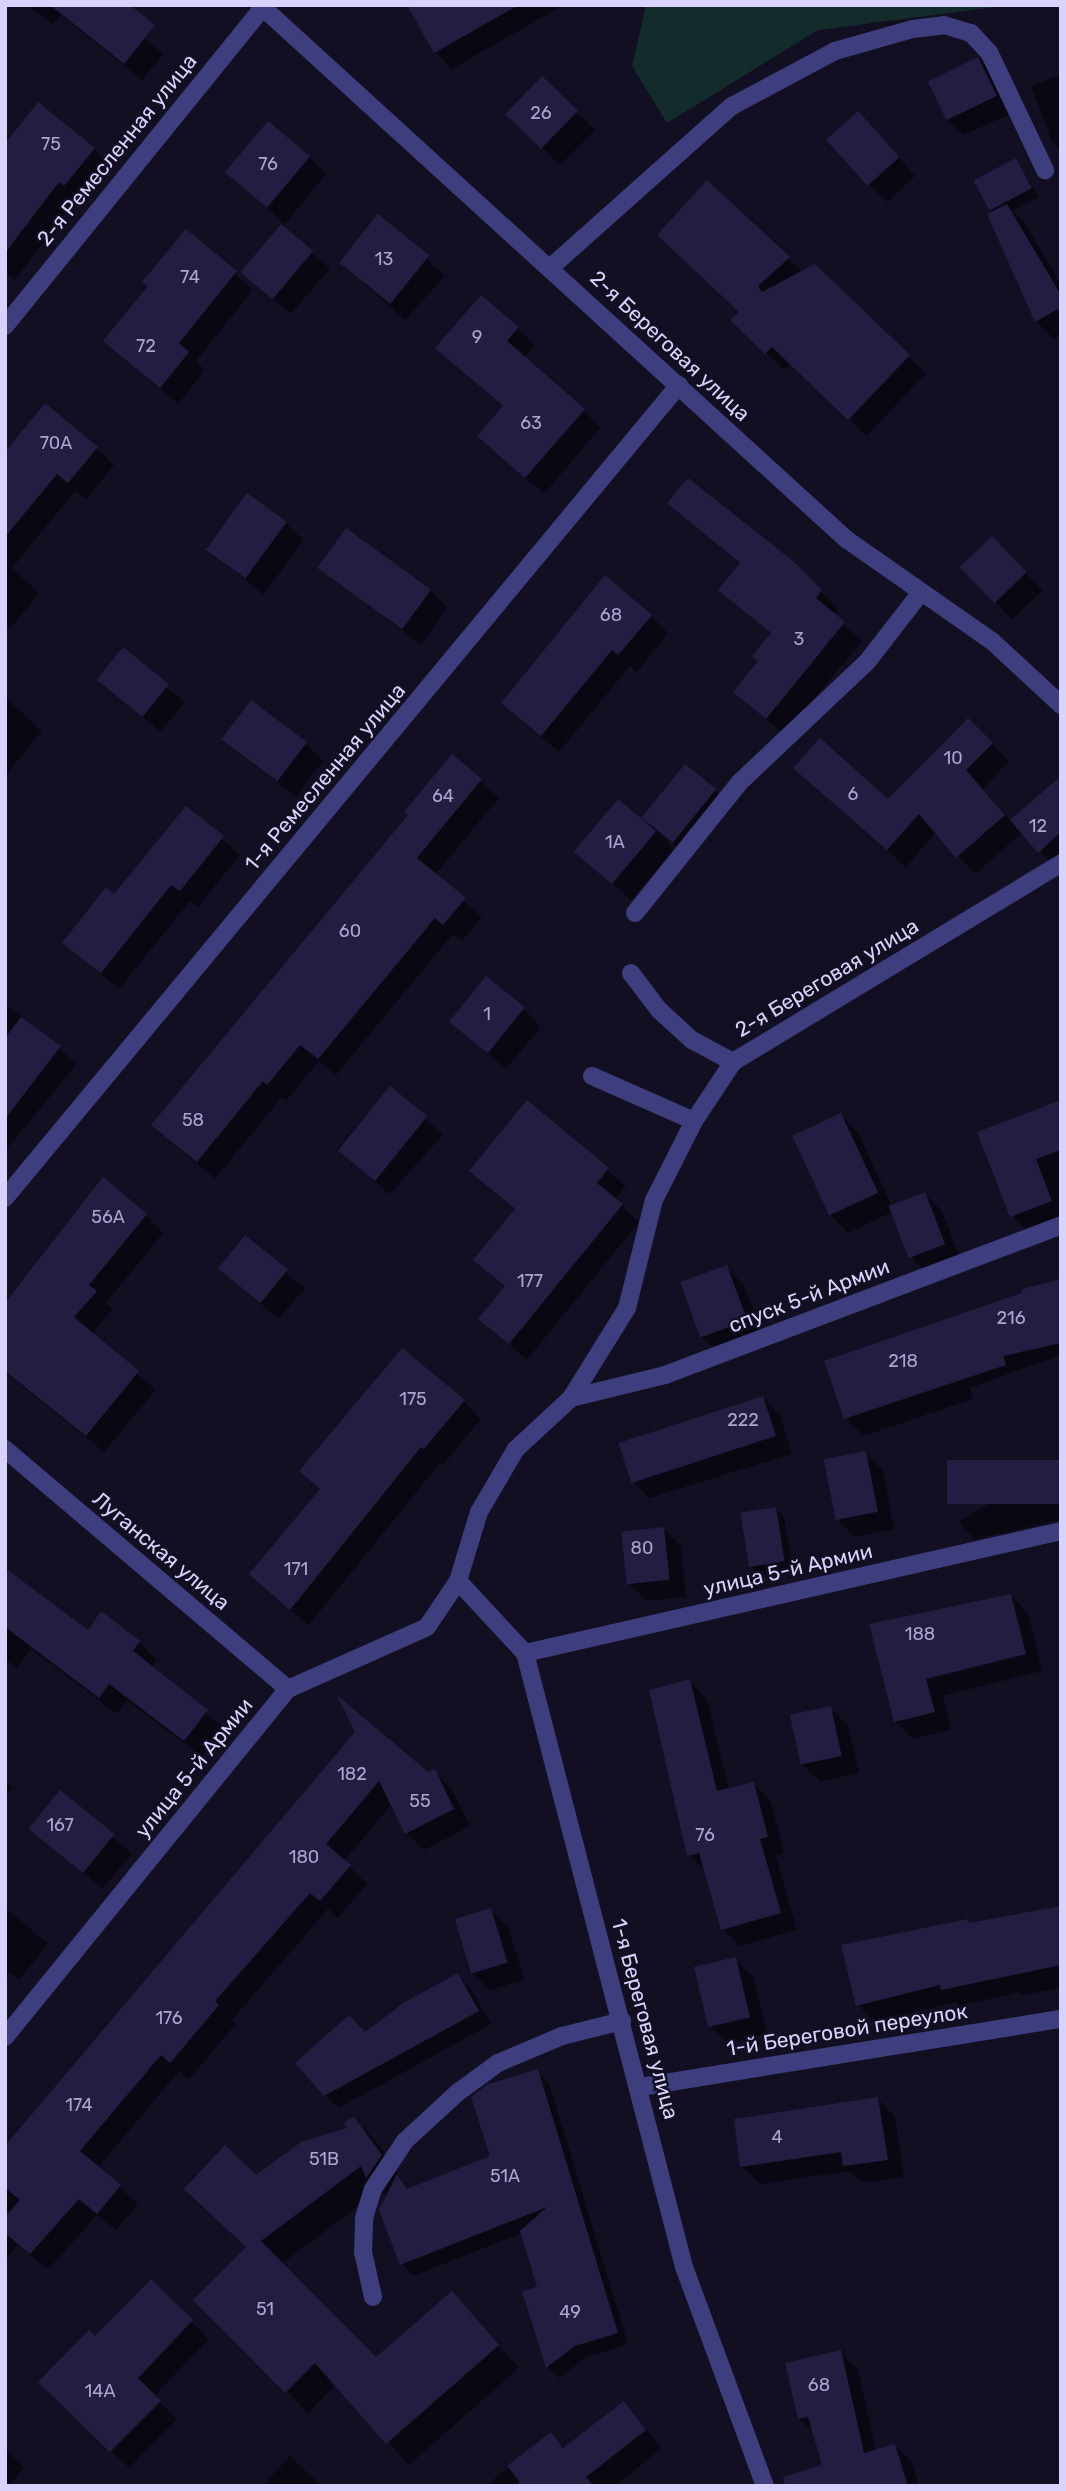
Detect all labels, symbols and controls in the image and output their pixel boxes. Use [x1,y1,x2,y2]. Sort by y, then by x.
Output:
street label: 2-я Ремесленная улица [32,49,202,251]
house number: 26 [530,102,552,124]
house number: 75 [41,133,61,155]
house number: 76 [258,153,278,175]
house number: 13 [375,248,393,270]
street label: 2-я Береговая улица [585,265,755,427]
house number: 74 [180,266,200,288]
house number: 9 [472,326,482,348]
house number: 72 [136,335,156,357]
house number: 63 [520,412,542,434]
house number: 70А [40,432,72,454]
house number: 68 [600,604,622,626]
house number: 3 [794,628,804,650]
street label: 1-я Ремесленная улица [239,678,411,876]
house number: 10 [943,747,963,769]
house number: 6 [848,783,858,805]
house number: 64 [432,785,454,807]
house number: 12 [1029,815,1047,837]
house number: 1А [605,831,625,853]
street label: 2-я Береговая улица [731,913,923,1043]
house number: 60 [339,920,361,942]
house number: 1 [483,1003,491,1025]
house number: 58 [182,1109,204,1131]
house number: 56А [91,1206,125,1228]
street label: спуск 5-й Армии [725,1254,893,1338]
house number: 177 [517,1270,543,1292]
house number: 216 [996,1307,1026,1329]
house number: 218 [888,1350,918,1372]
house number: 175 [399,1388,427,1410]
house number: 222 [727,1409,759,1431]
street label: Луганская улица [87,1486,235,1616]
house number: 80 [631,1537,653,1559]
street label: улица 5-й Армии [701,1538,875,1602]
house number: 171 [284,1558,308,1580]
house number: 188 [905,1623,935,1645]
street label: улица 5-й Армии [130,1693,258,1843]
house number: 182 [337,1763,367,1785]
house number: 55 [409,1790,431,1812]
house number: 167 [46,1814,74,1836]
house number: 76 [695,1824,715,1846]
house number: 180 [289,1846,319,1868]
street label: 1-я Береговая улица [606,1916,684,2122]
street label: 1-й Береговой переулок [725,1999,969,2061]
house number: 176 [155,2007,183,2029]
house number: 174 [65,2094,93,2116]
house number: 4 [771,2126,783,2148]
house number: 51В [309,2148,339,2170]
house number: 51А [490,2165,520,2187]
house number: 51 [256,2298,274,2320]
house number: 49 [559,2301,581,2323]
house number: 68 [808,2374,830,2396]
house number: 14А [85,2380,115,2402]

